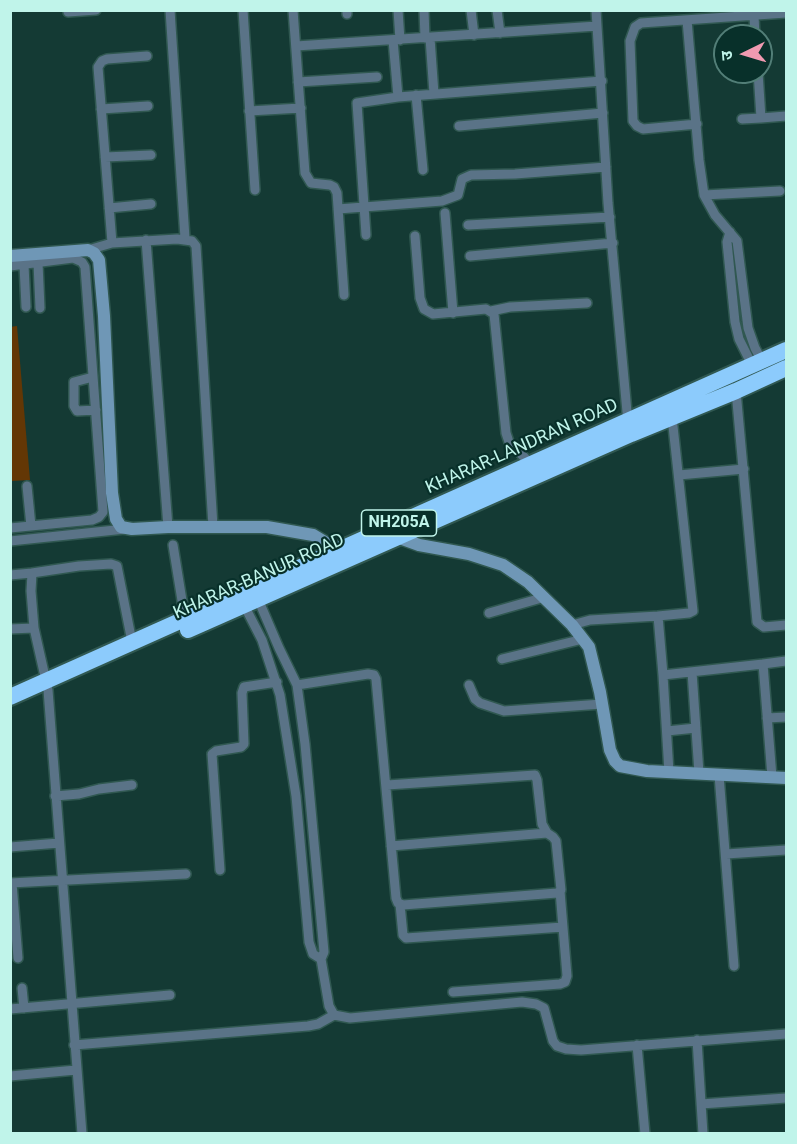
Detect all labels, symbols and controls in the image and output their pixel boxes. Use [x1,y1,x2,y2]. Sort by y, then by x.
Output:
north arrow [713,24,773,84]
text: उ [717,50,736,61]
street label: KHARAR-LANDRAN ROAD [423,395,621,499]
road number: NH205A [362,510,436,536]
street label: KHARAR-BANUR ROAD [170,530,348,624]

